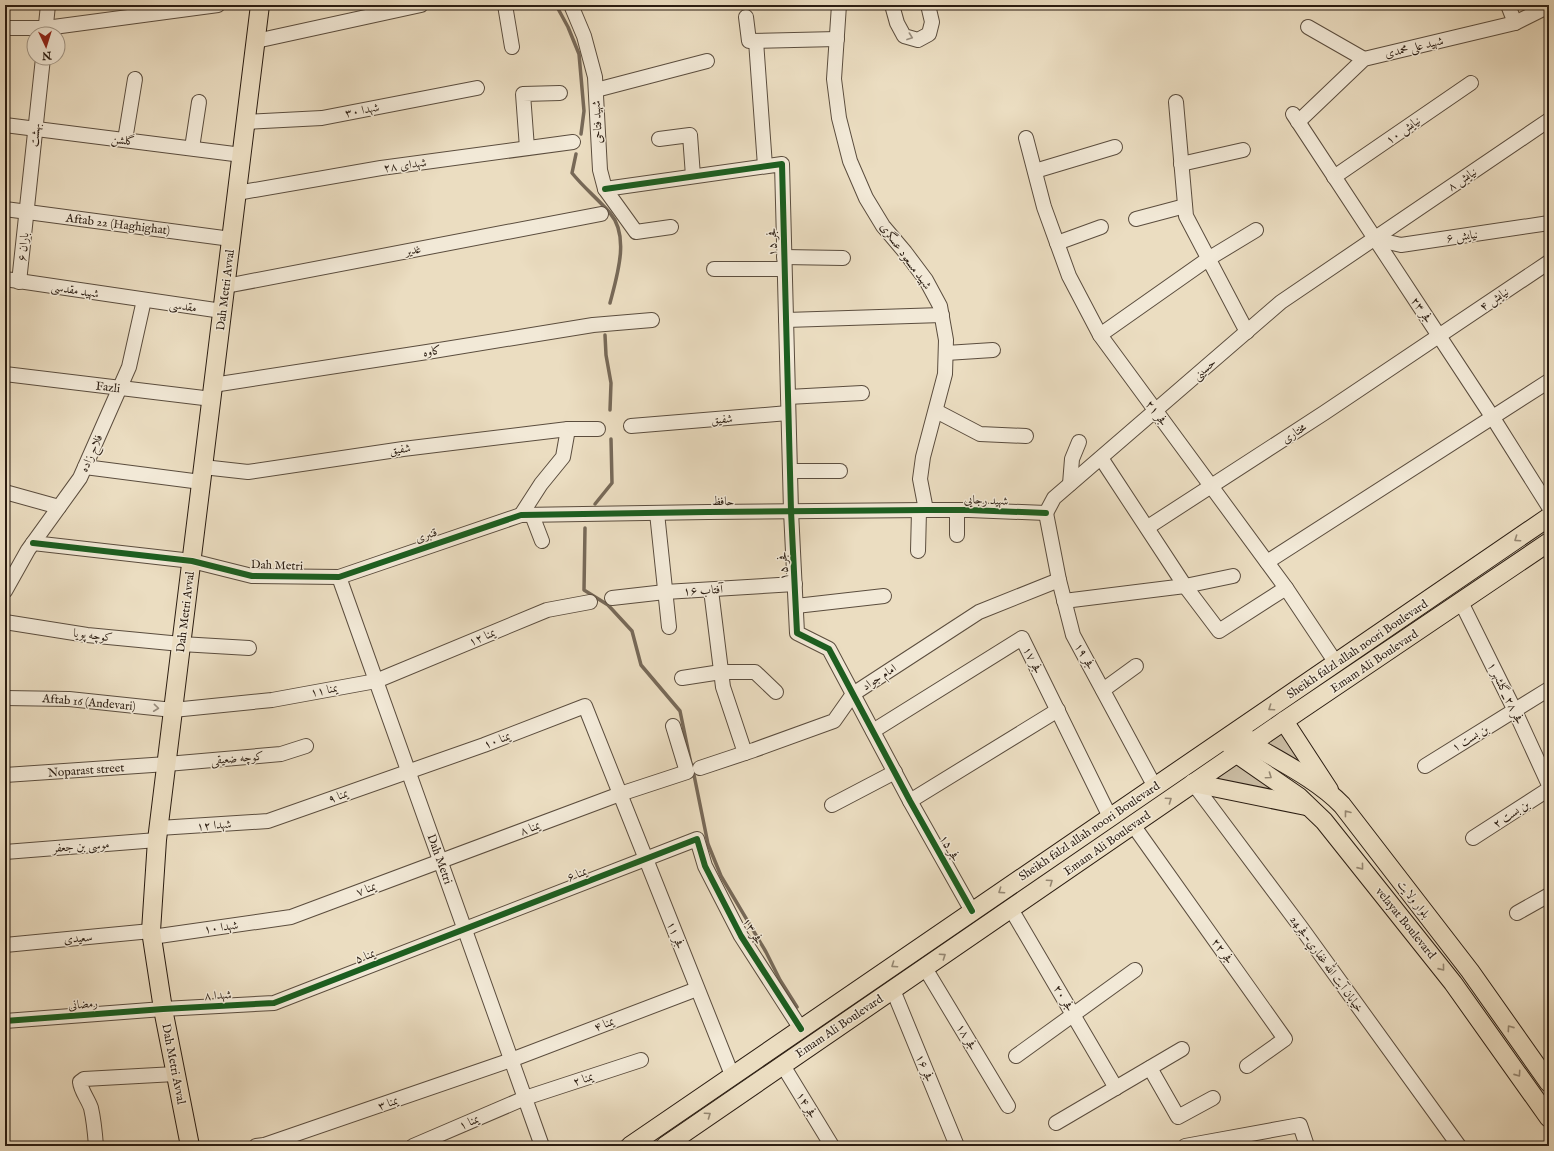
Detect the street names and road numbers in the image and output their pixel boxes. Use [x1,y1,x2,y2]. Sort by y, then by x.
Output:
street label: شهید علی محمدی [1383,33,1445,62]
street label: شهدا ۳۰ [344,100,380,121]
street label: شهید فتاحی [589,100,606,144]
street label: نیایش ۱۰ [1383,113,1424,149]
street label: بهشت [27,122,44,148]
street label: گلشن [110,131,136,150]
street label: شهدای ۲۸ [382,155,428,176]
street label: نیایش ۸ [1445,164,1480,195]
street label: Aftab 22 (Haghighat) [64,211,171,238]
street label: شهید مسعود عسگری [876,220,935,292]
street label: فجر ۱۵ [765,227,780,256]
street label: نیایش ۶ [1445,227,1479,247]
street label: باران ۶ [15,232,32,262]
street label: غدیر [402,242,423,260]
street label: Dah Metri Avval [213,248,238,332]
street label: شهید مقدسی [50,279,100,303]
street label: نیایش ۴ [1477,284,1512,315]
street label: فجر ۲۳ [1407,294,1436,326]
street label: مقدسی [168,297,198,317]
street label: کاوه [422,343,442,360]
street label: حسینی [1189,355,1220,384]
street label: Fazli [95,379,121,396]
street label: فجر ۲۱ [1142,397,1171,429]
street label: شفیق [711,411,733,428]
street label: مختاری [1279,419,1310,447]
street label: فلاح زاده [77,432,109,476]
street label: شفیق [388,441,412,458]
street label: شهید رجایی [963,492,1008,509]
street label: حافظ [712,494,734,509]
street label: قنبری [413,525,439,546]
street label: فجر ۱۵ [775,551,792,581]
street label: Dah Metri [251,557,303,574]
street label: Dah Metri Avval [173,570,198,654]
street label: آفتاب ۱۶ [683,581,725,599]
street label: Sheikh falzl allah noori Boulevard [1284,596,1431,702]
street label: یمنا ۱۲ [467,625,499,650]
street label: کوچه پویا [72,626,113,646]
street label: Emam Ali Boulevard [1328,626,1421,696]
street label: فجر ۱۹ [1071,640,1098,673]
street label: فجر ۱۷ [1020,644,1046,676]
street label: فجر ۲۸_گلشهر ۱ [1484,659,1528,727]
street label: امام جواد [859,661,901,697]
street label: یمنا ۱۱ [309,680,340,700]
street label: Aftab 16 (Andevari) [41,691,136,714]
street label: بن بست ۱ [1449,721,1492,755]
street label: یمنا ۱۰ [482,728,514,752]
street label: کوچه ضعیقی [210,749,264,769]
street label: Noparast street [47,760,125,782]
street label: Sheikh falzl allah noori Boulevard [1016,778,1163,884]
street label: یمنا ۹ [326,786,351,807]
street label: بن بست ۲ [1490,797,1533,832]
street label: Emam Ali Boulevard [1061,808,1154,879]
street label: شهدا ۱۲ [196,817,232,834]
street label: یمنا ۸ [518,817,543,839]
street label: Dah Metri [424,832,456,886]
street label: فجر ۱۵ [936,832,963,865]
street label: موسی بن جعفر [50,837,110,857]
street label: یمنا ۶ [565,863,590,885]
street label: بلوار ولایت [1394,877,1433,921]
street label: یمنا ۷ [354,879,379,900]
street label: velayat Boulevard [1372,885,1439,962]
street label: خيابان آيت الله غفاري-فجر24 [1285,911,1369,1017]
street label: فجر ۱۳ [739,915,766,948]
street label: شهدا ۱۰ [203,918,239,937]
street label: فجر ۱۱ [663,919,688,951]
street label: سعیدی [63,930,93,947]
street label: فجر ۲۲ [1208,935,1237,967]
street label: یمنا ۵ [353,945,378,967]
street label: فجر ۲۰ [1050,982,1077,1015]
street label: شهدا ۸ [204,987,232,1004]
street label: Emam Ali Boulevard [793,991,886,1061]
street label: رمضانی [68,996,99,1013]
street label: یمنا ۴ [592,1013,617,1035]
street label: فجر ۱۸ [953,1021,980,1054]
street label: Dah Metri Avval [158,1023,189,1106]
street label: فجر ۱۶ [912,1052,937,1084]
street label: یمنا ۲ [571,1069,596,1090]
street label: فجر ۱۴ [793,1089,820,1122]
street label: یمنا ۳ [376,1093,401,1114]
street label: یمنا ۱ [457,1111,482,1133]

